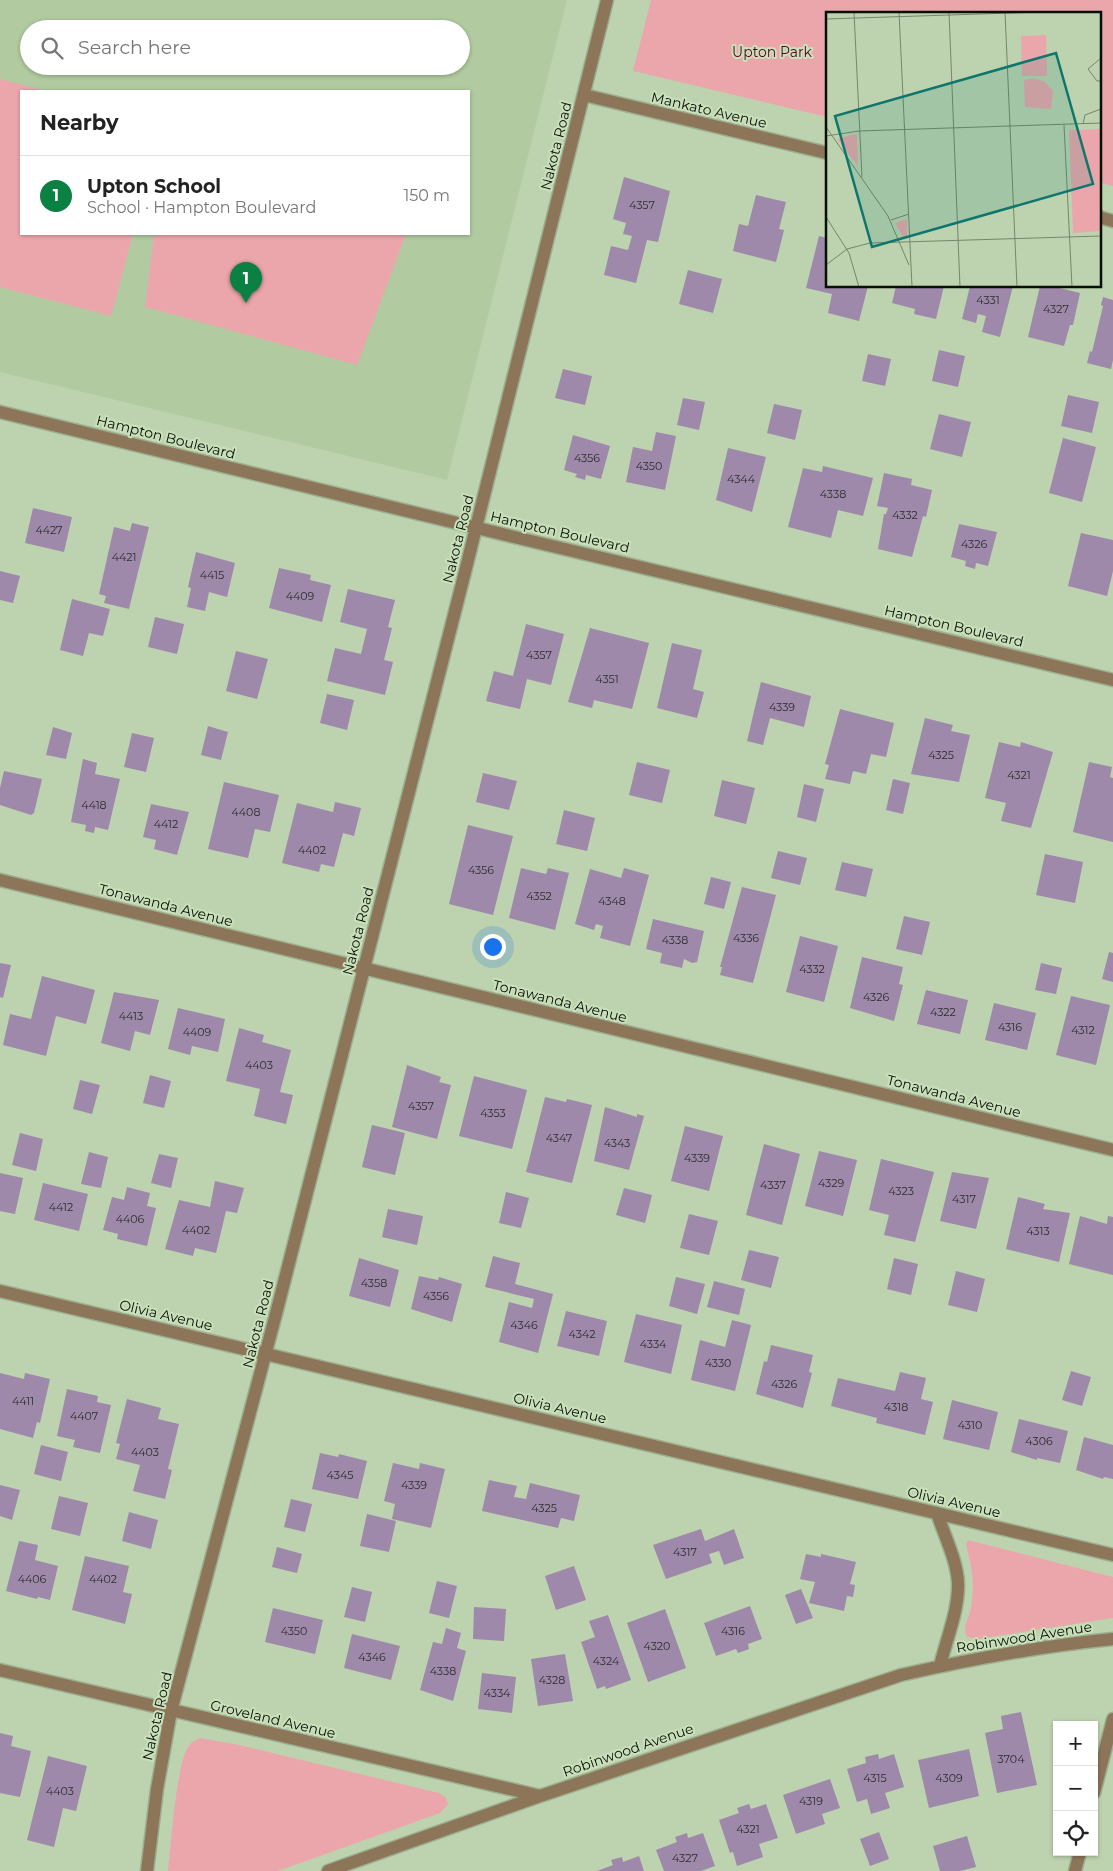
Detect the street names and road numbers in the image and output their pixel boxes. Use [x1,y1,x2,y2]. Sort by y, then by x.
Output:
street label: Mankato Avenue [649,88,769,132]
street label: Nakota Road [536,100,576,192]
street label: Hampton Boulevard [95,411,237,463]
street label: Nakota Road [438,493,478,585]
street label: Hampton Boulevard [488,507,632,557]
street label: Hampton Boulevard [882,601,1026,651]
street label: Tonawanda Avenue [97,880,235,930]
street label: Nakota Road [338,885,378,977]
street label: Tonawanda Avenue [491,976,629,1026]
street label: Tonawanda Avenue [885,1071,1023,1121]
street label: Nakota Road [238,1278,278,1370]
street label: Olivia Avenue [117,1295,215,1335]
street label: Olivia Avenue [511,1388,609,1428]
street label: Olivia Avenue [905,1482,1003,1522]
street label: Robinwood Avenue [955,1617,1093,1657]
street label: Nakota Road [138,1670,176,1762]
street label: Groveland Avenue [209,1696,337,1742]
street label: Robinwood Avenue [560,1719,696,1781]

